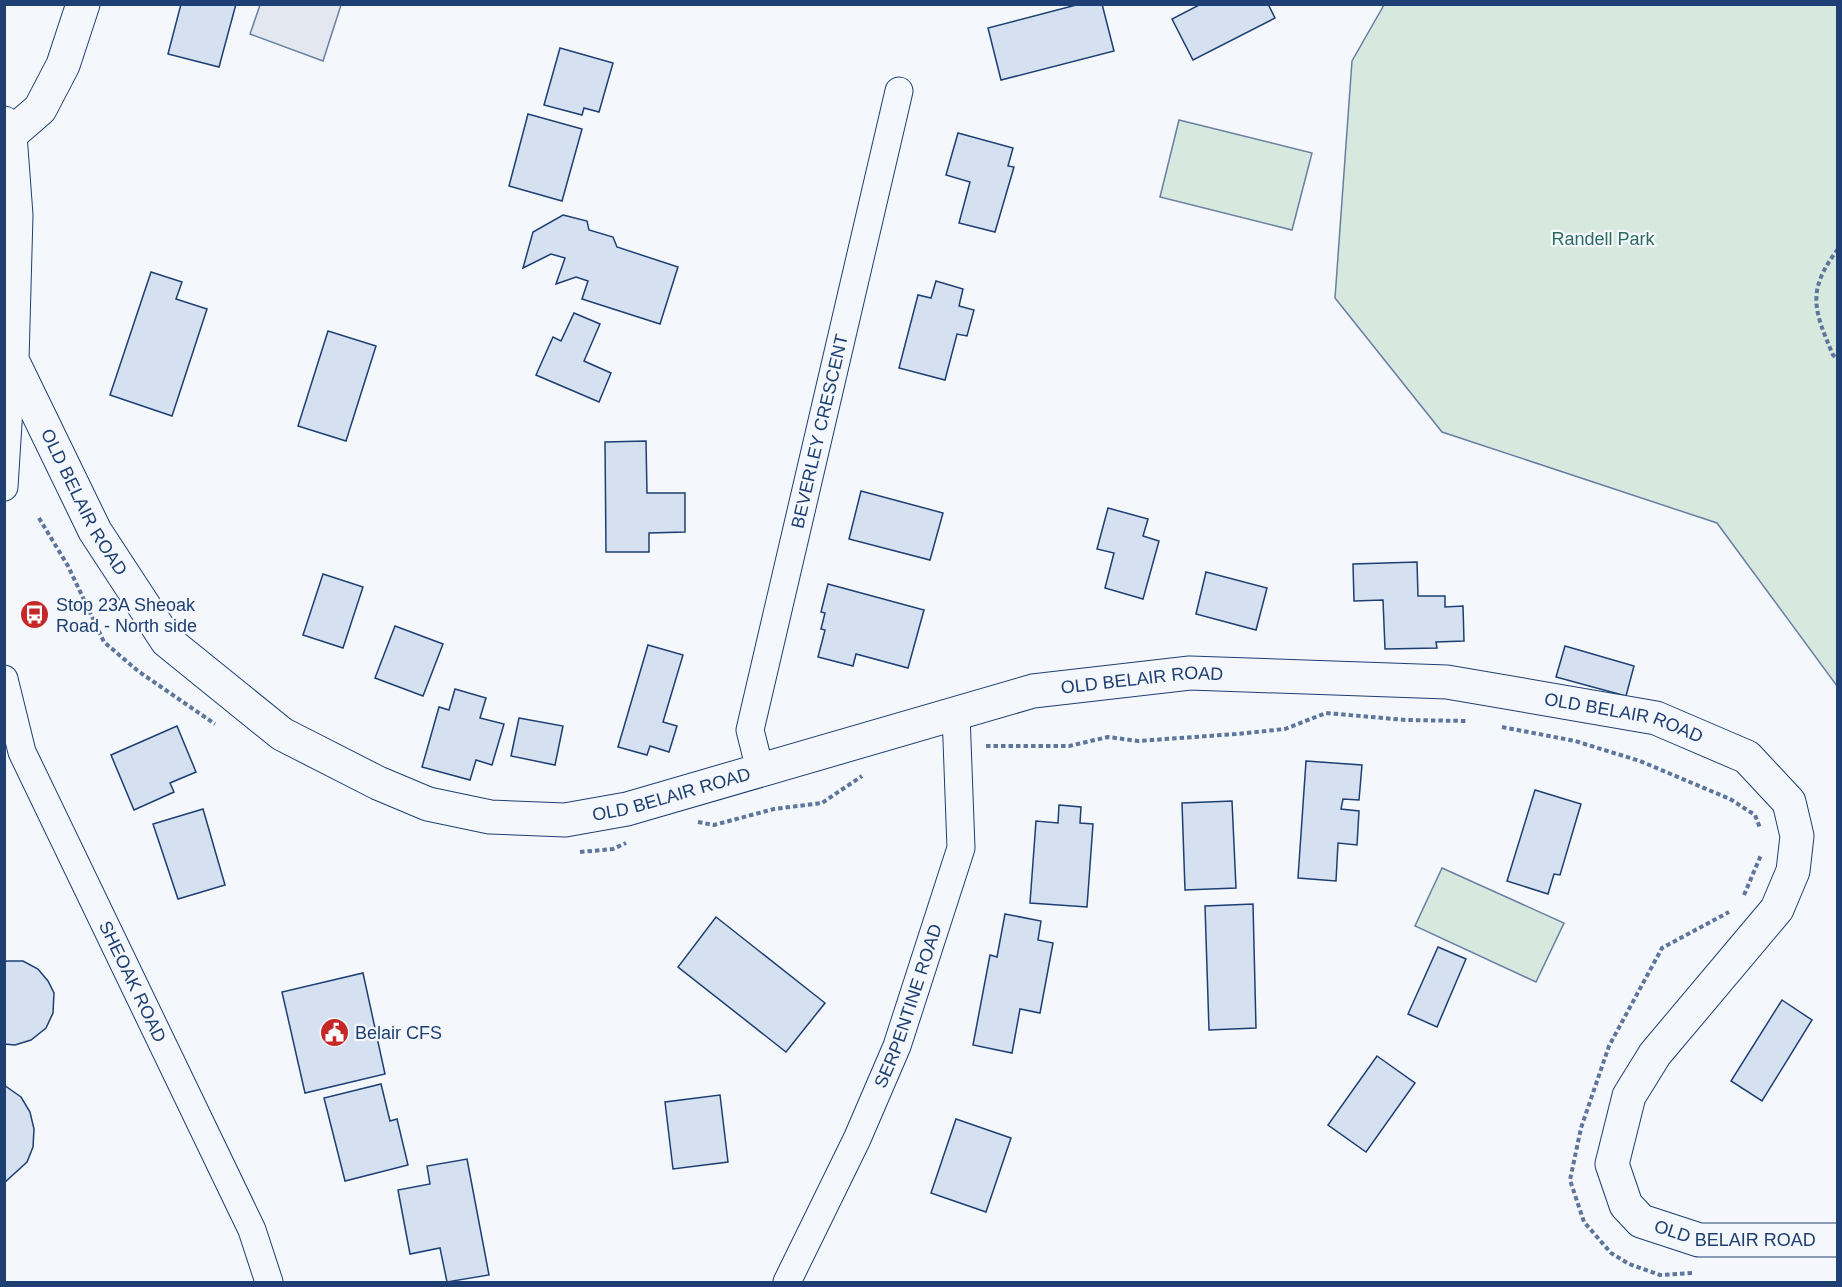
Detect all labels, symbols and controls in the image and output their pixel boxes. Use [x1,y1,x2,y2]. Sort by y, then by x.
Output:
park label: Randell Park [1551,229,1656,249]
street label: BEVERLEY CRESCENT [787,332,852,530]
street label: OLD BELAIR ROAD [37,426,131,579]
place label: Stop 23A Sheoak Road - North side [56,595,197,636]
bus stop icon: Stop 23A Sheoak Road - North side [19,599,51,631]
street label: OLD BELAIR ROAD [1060,663,1224,698]
street label: OLD BELAIR ROAD [1543,689,1706,747]
street label: OLD BELAIR ROAD [591,764,753,825]
street label: SHEOAK ROAD [95,918,170,1045]
street label: SERPENTINE ROAD [870,921,946,1091]
public building icon: Belair CFS [318,1017,350,1049]
place label: Belair CFS [355,1023,442,1043]
street label: OLD BELAIR ROAD [1652,1216,1816,1250]

